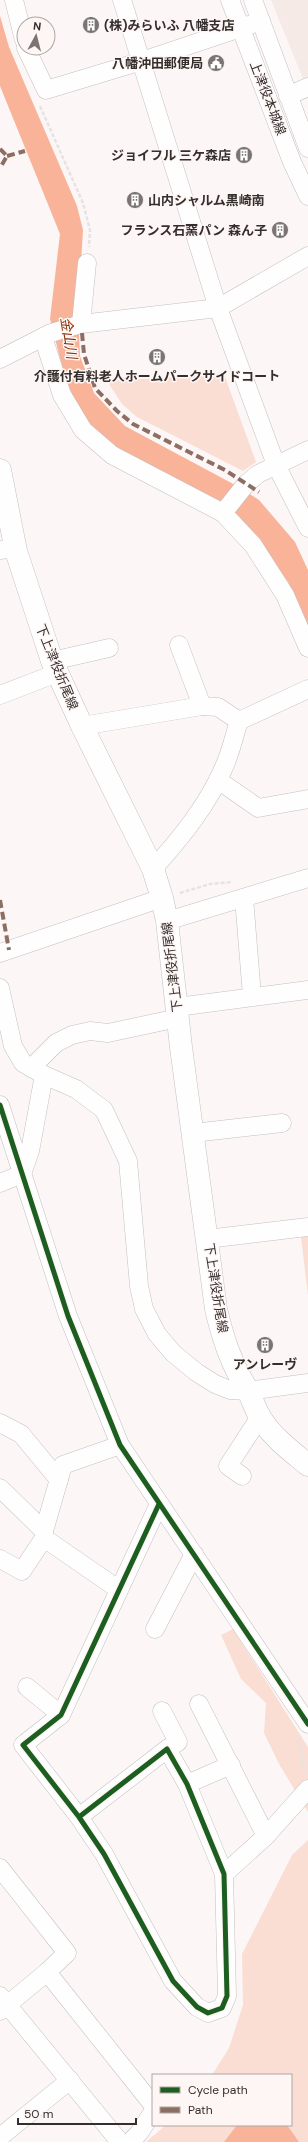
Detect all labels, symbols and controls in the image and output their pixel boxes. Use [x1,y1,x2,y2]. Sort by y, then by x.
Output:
building icon: (株)みらいふ 八幡支店 [81,15,101,35]
north arrow [16,16,56,56]
place label: (株)みらいふ 八幡支店 [104,17,235,34]
text: N [32,19,42,34]
public building icon: 八幡沖田郵便局 [206,53,226,73]
place label: 八幡沖田郵便局 [112,55,203,72]
street label: 上津役本城線 [246,59,290,137]
building icon: ジョイフル 三ケ森店 [234,145,254,165]
place label: ジョイフル 三ケ森店 [111,147,231,164]
building icon: 山内シャルム黒崎南 [125,190,145,210]
place label: 山内シャルム黒崎南 [148,192,265,209]
building icon: フランス石窯パン 森ん子 [270,220,290,240]
place label: フランス石窯パン 森ん子 [121,222,267,239]
water label: 金山川 [57,316,81,362]
building icon: 介護付有料老人ホームパークサイドコート [147,347,167,367]
place label: 介護付有料老人ホームパークサイドコート [34,368,280,385]
street label: 下上津役折尾線 [32,622,82,712]
street label: 下上津役折尾線 [158,921,186,1013]
street label: 下上津役折尾線 [200,1242,232,1334]
building icon: アンレーヴ [255,1335,275,1355]
place label: アンレーヴ [233,1356,297,1373]
legend [152,2074,292,2126]
text: Cycle path [188,2082,248,2098]
scale bar [18,2100,136,2126]
text: Path [188,2102,213,2118]
text: 50 m [24,2106,53,2122]

